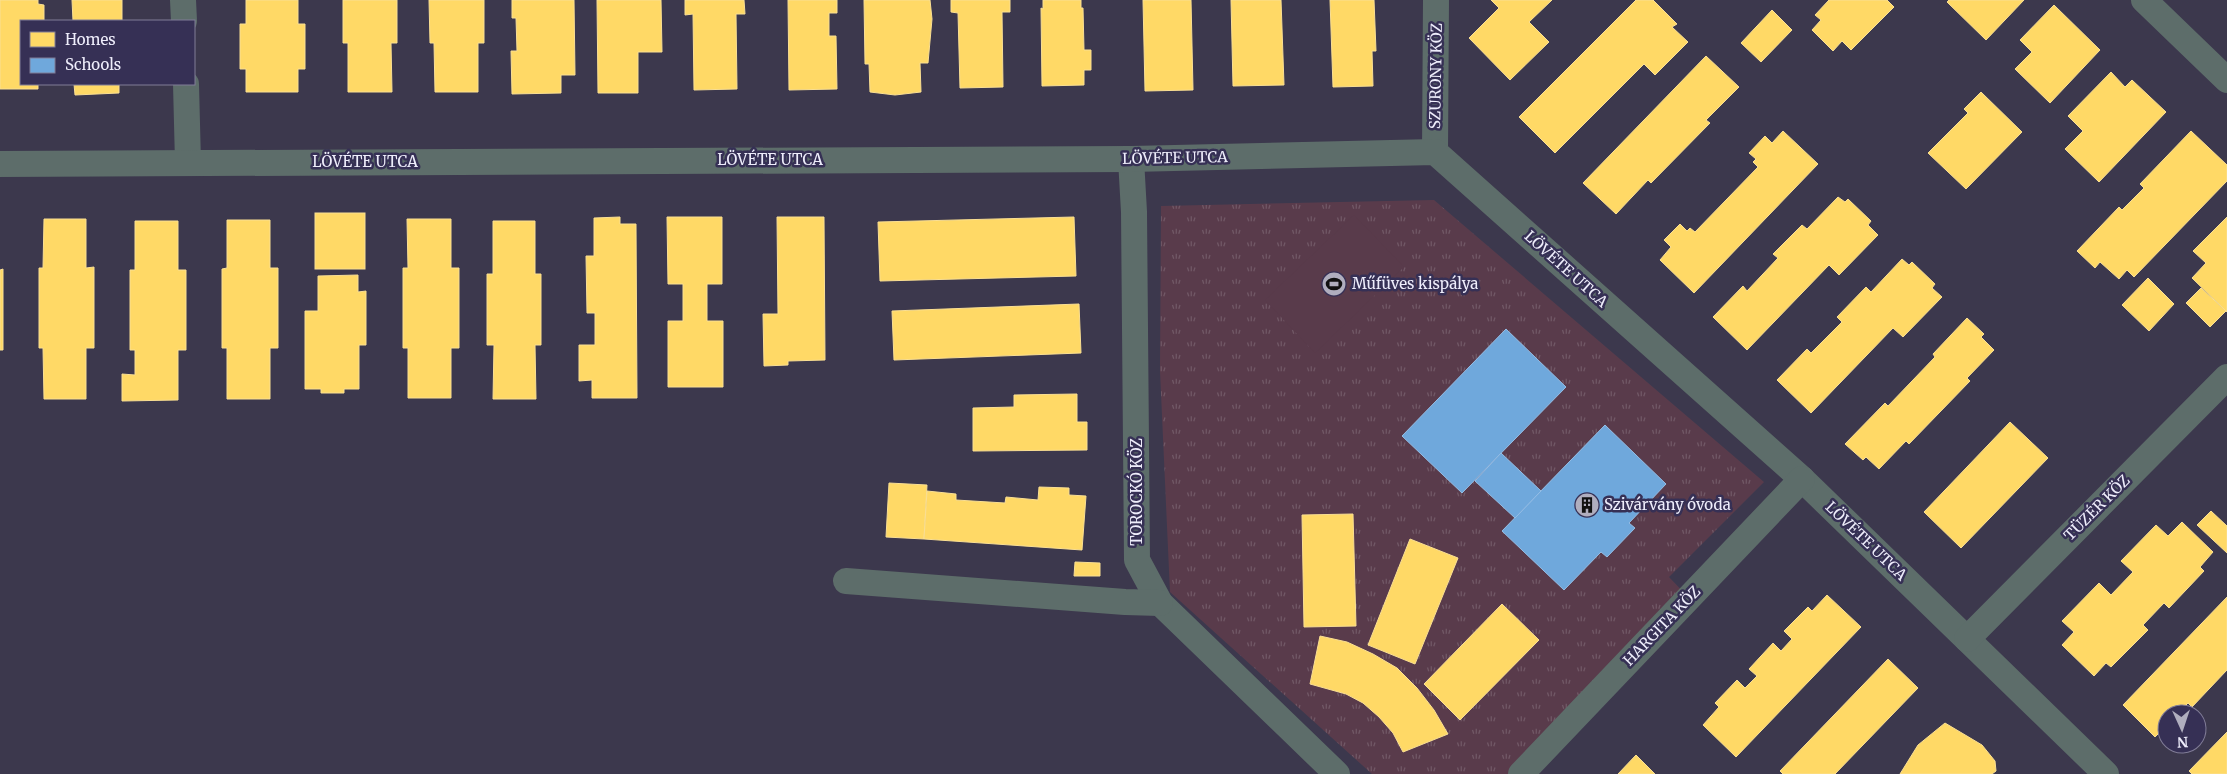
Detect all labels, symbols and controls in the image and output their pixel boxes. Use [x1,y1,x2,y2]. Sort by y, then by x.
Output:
legend [20,20,195,85]
street label: SZURONY KÖZ [1424,22,1446,129]
text: Homes [65,30,116,49]
text: Schools [65,55,121,74]
street label: LÖVÉTE UTCA [1122,146,1228,168]
street label: LÖVÉTE UTCA [717,149,823,169]
street label: LÖVÉTE UTCA [312,151,418,171]
street label: LÖVÉTE UTCA [1521,226,1613,311]
sports icon: Műfüves kispálya [1321,271,1347,297]
place label: Műfüves kispálya [1352,274,1478,293]
street label: TOROCKÓ KÖZ [1126,438,1146,546]
street label: TÜZÉR KÖZ [2059,470,2134,545]
building icon: Szivárvány óvoda [1574,492,1600,518]
place label: Szivárvány óvoda [1604,495,1731,514]
street label: LÖVÉTE UTCA [1822,496,1912,584]
street label: HARGITA KÖZ [1618,581,1705,669]
north arrow [2157,704,2207,754]
text: N [2177,733,2189,751]

